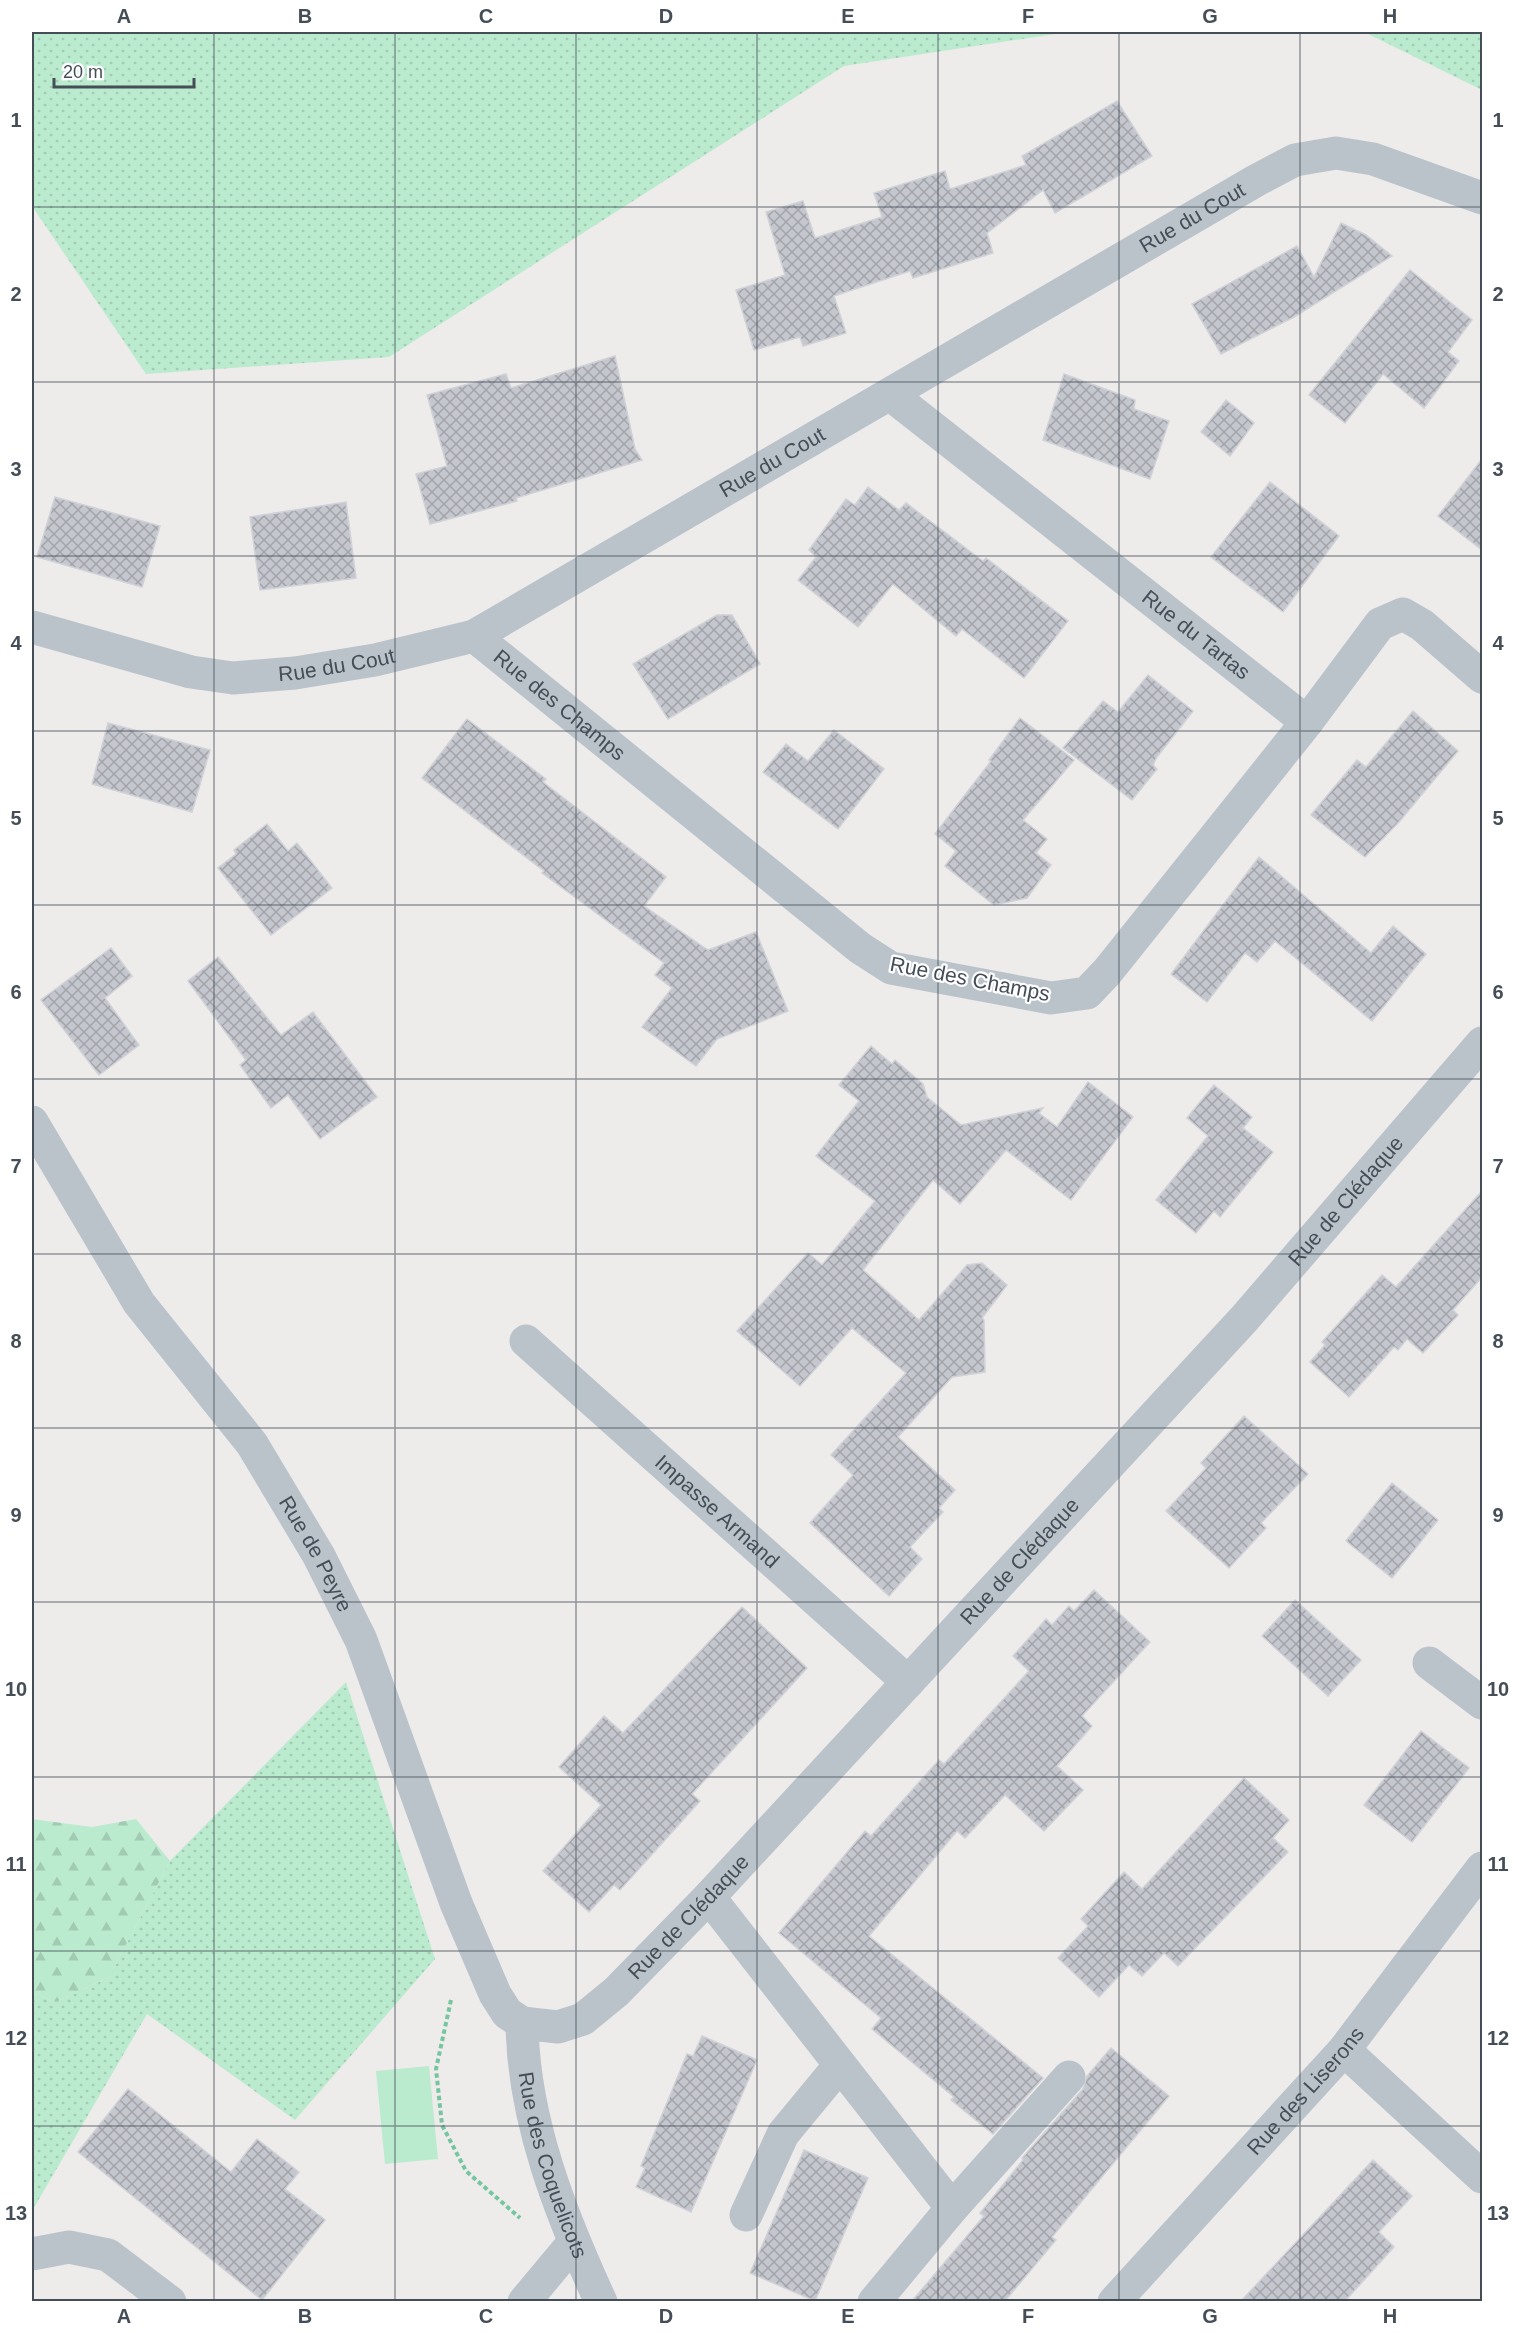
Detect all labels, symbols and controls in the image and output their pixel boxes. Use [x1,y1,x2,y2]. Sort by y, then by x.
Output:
text: A [117,5,131,27]
text: B [298,5,312,27]
text: C [479,5,493,27]
text: D [659,5,673,27]
text: E [841,5,855,27]
text: F [1022,5,1034,27]
text: G [1202,5,1218,27]
text: H [1383,5,1397,27]
scale bar [54,51,194,89]
text: 20 m [63,62,103,82]
text: 1 [10,109,22,131]
text: 1 [1492,109,1504,131]
street label: Rue du Cout [1135,178,1249,257]
text: 2 [10,283,22,305]
text: 2 [1492,283,1504,305]
street label: Rue du Cout [715,422,829,501]
text: 3 [10,458,22,480]
text: 3 [1492,458,1504,480]
street label: Rue du Tartas [1138,585,1255,684]
text: 4 [10,632,22,654]
text: 4 [1492,632,1504,654]
street label: Rue du Cout [277,644,397,685]
street label: Rue des Champs [490,645,630,765]
text: 5 [10,807,22,829]
text: 5 [1492,807,1504,829]
street label: Rue des Champs [888,952,1052,1005]
text: 6 [10,981,22,1003]
text: 6 [1492,981,1504,1003]
street label: Rue de Clédaque [1283,1131,1408,1270]
text: 7 [10,1155,22,1177]
text: 7 [1492,1155,1504,1177]
text: 8 [10,1330,22,1352]
text: 8 [1492,1330,1504,1352]
street label: Impasse Armand [651,1450,784,1572]
street label: Rue de Peyre [275,1492,357,1615]
street label: Rue de Clédaque [955,1493,1083,1629]
text: 9 [10,1504,22,1526]
text: 9 [1492,1504,1504,1526]
text: 10 [5,1678,27,1700]
text: 10 [1487,1678,1509,1700]
street label: Rue de Clédaque [623,1850,753,1984]
text: 11 [5,1853,27,1875]
text: 11 [1487,1853,1509,1875]
street label: Rue des Liserons [1242,2022,1368,2159]
text: 12 [5,2027,27,2049]
text: 12 [1487,2027,1509,2049]
street label: Rue des Coquelicots [515,2070,592,2261]
text: 13 [5,2202,27,2224]
text: 13 [1487,2202,1509,2224]
text: A [117,2305,131,2327]
text: B [298,2305,312,2327]
text: C [479,2305,493,2327]
text: D [659,2305,673,2327]
text: E [841,2305,855,2327]
text: F [1022,2305,1034,2327]
text: G [1202,2305,1218,2327]
text: H [1383,2305,1397,2327]

